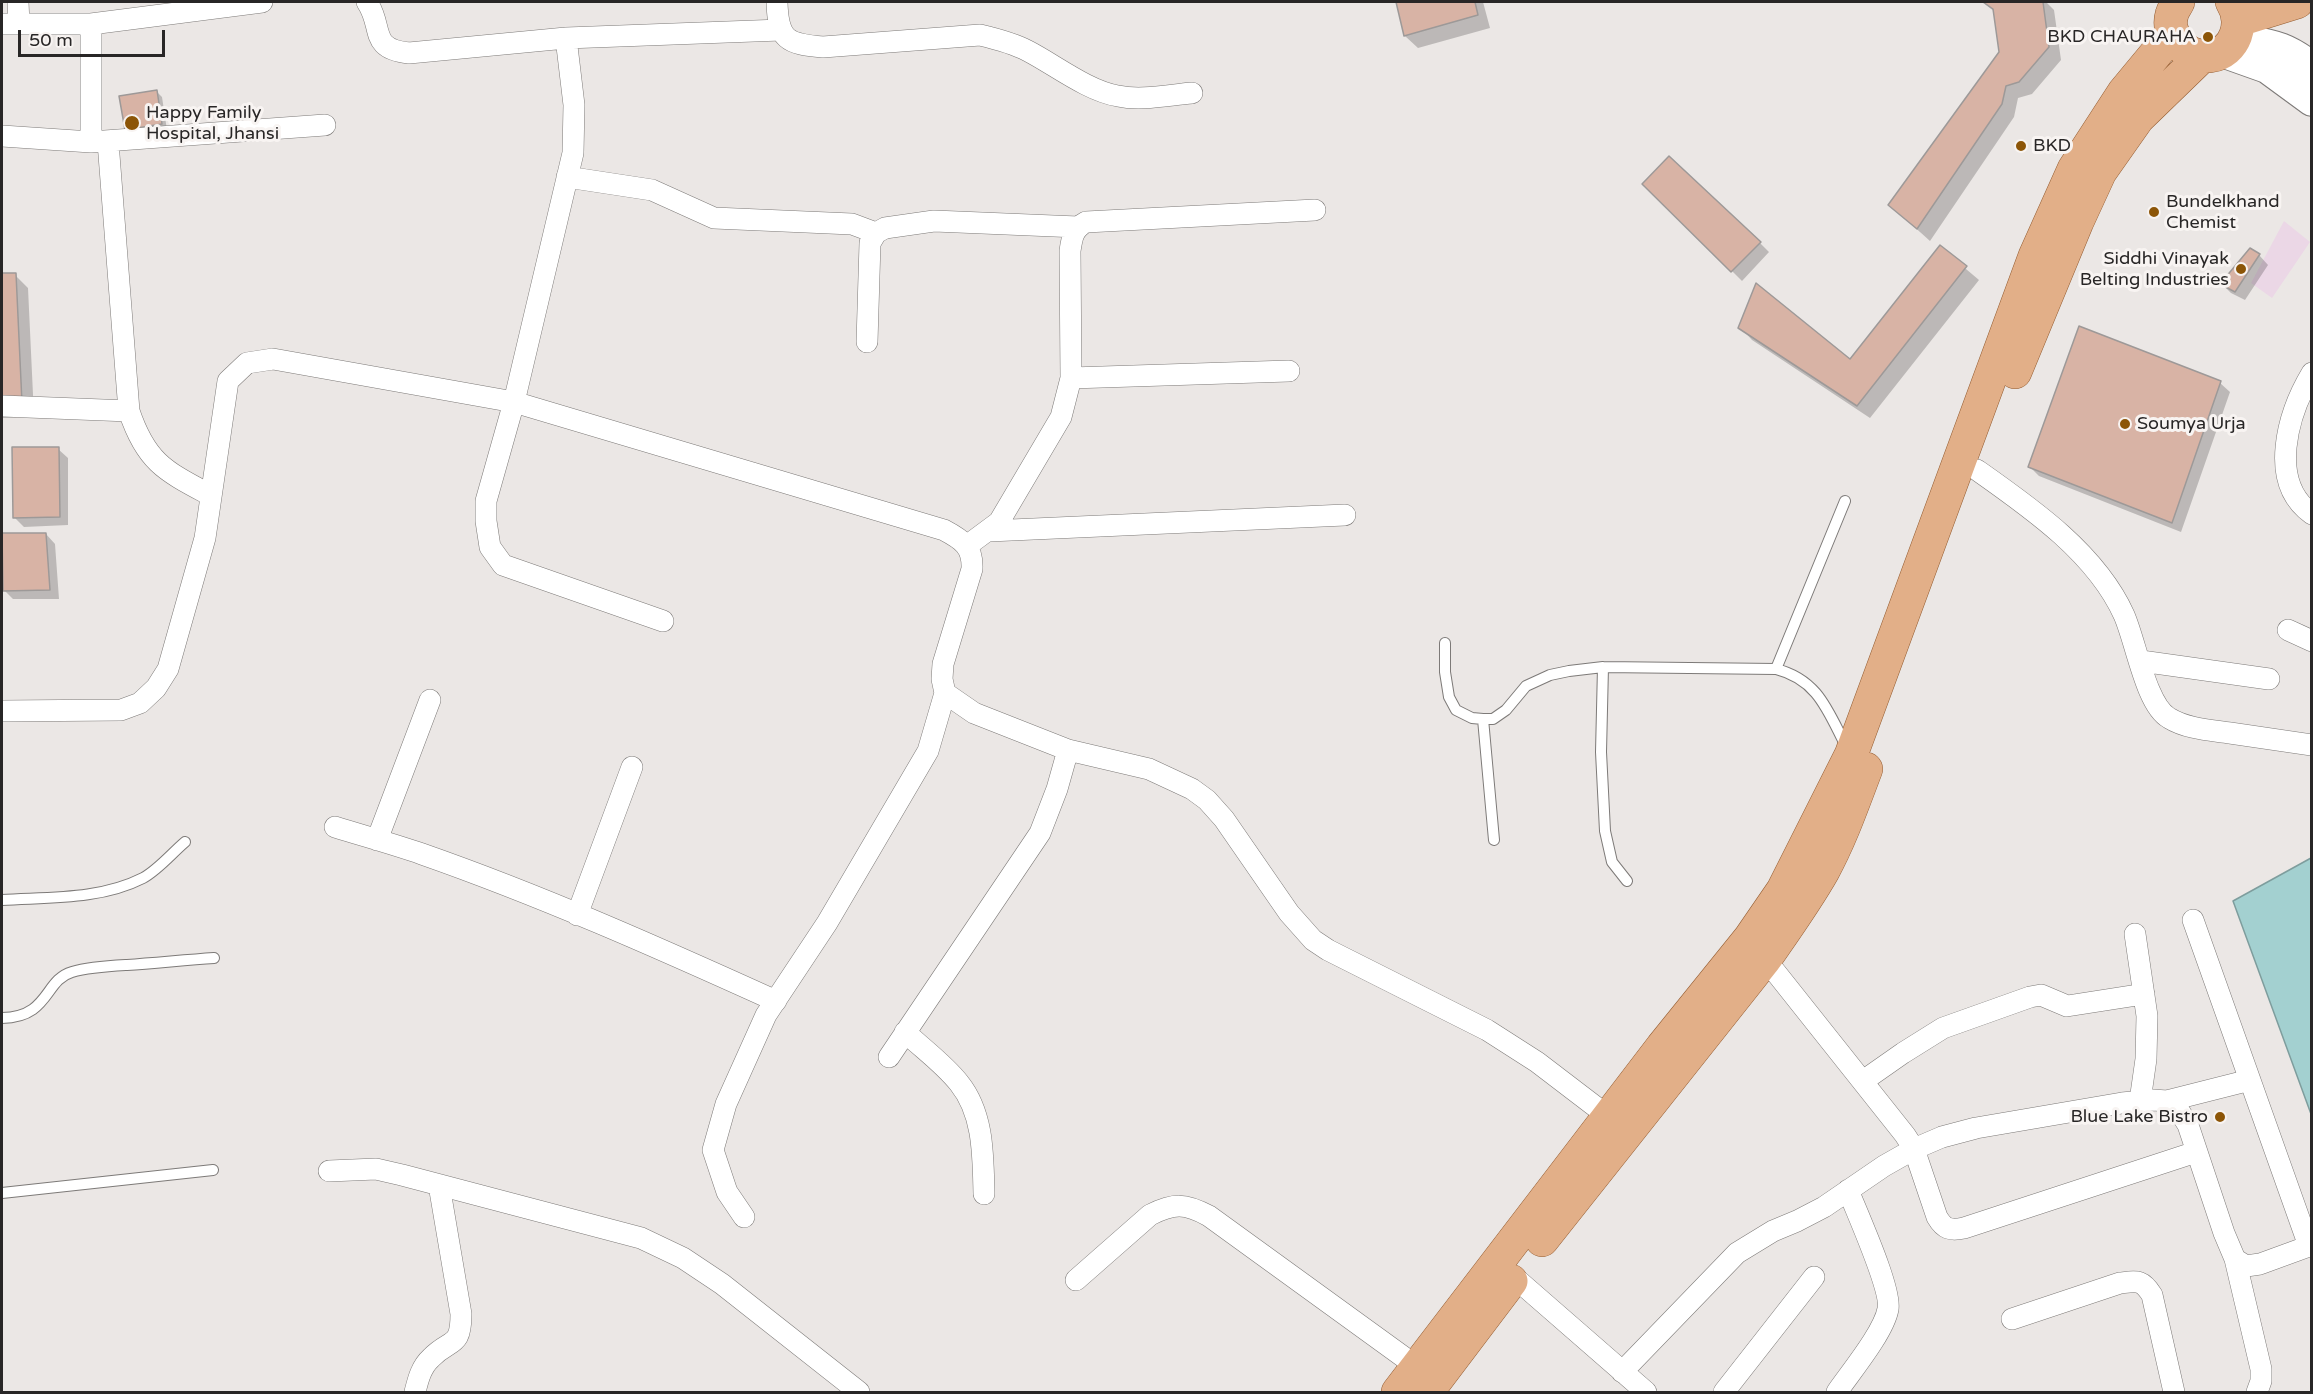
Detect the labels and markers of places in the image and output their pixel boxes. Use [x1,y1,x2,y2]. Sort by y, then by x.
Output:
place label: BKD CHAURAHA [2047,26,2196,48]
marker: BKD CHAURAHA [2201,30,2215,44]
place label: Happy Family Hospital, Jhansi [146,102,279,144]
marker: Happy Family Hospital, Jhansi [123,114,141,132]
place label: BKD [2033,135,2071,157]
marker: BKD [2014,139,2028,153]
place label: Bundelkhand Chemist [2166,191,2280,234]
marker: Bundelkhand Chemist [2147,205,2161,219]
place label: Siddhi Vinayak Belting Industries [2080,248,2229,290]
marker: Siddhi Vinayak Belting Industries [2234,262,2248,276]
place label: Soumya Urja [2137,413,2246,435]
marker: Soumya Urja [2118,417,2132,431]
place label: Blue Lake Bistro [2071,1106,2208,1128]
marker: Blue Lake Bistro [2213,1110,2227,1124]

